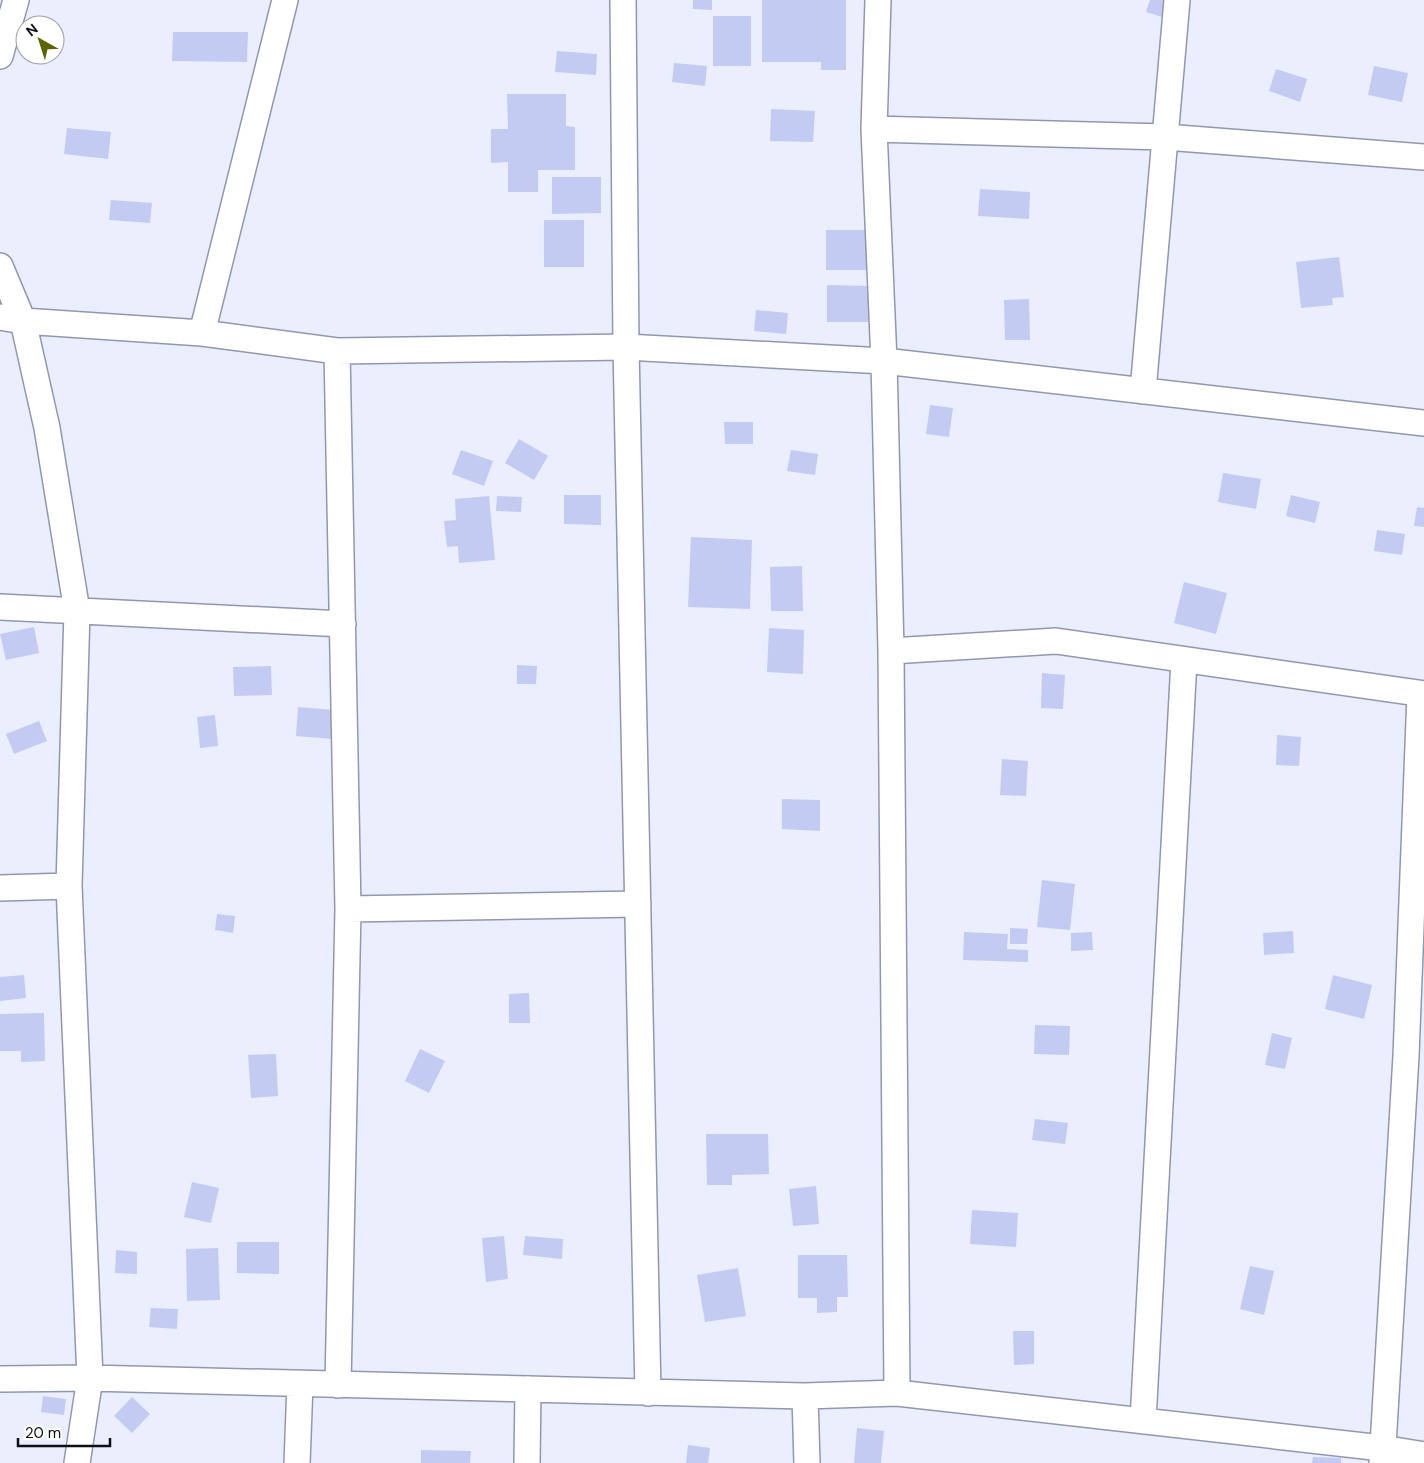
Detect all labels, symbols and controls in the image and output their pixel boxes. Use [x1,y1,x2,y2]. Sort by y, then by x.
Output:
north arrow [15,15,65,65]
text: N [22,20,41,40]
scale bar [18,1416,110,1448]
text: 20 m [25,1423,61,1443]

